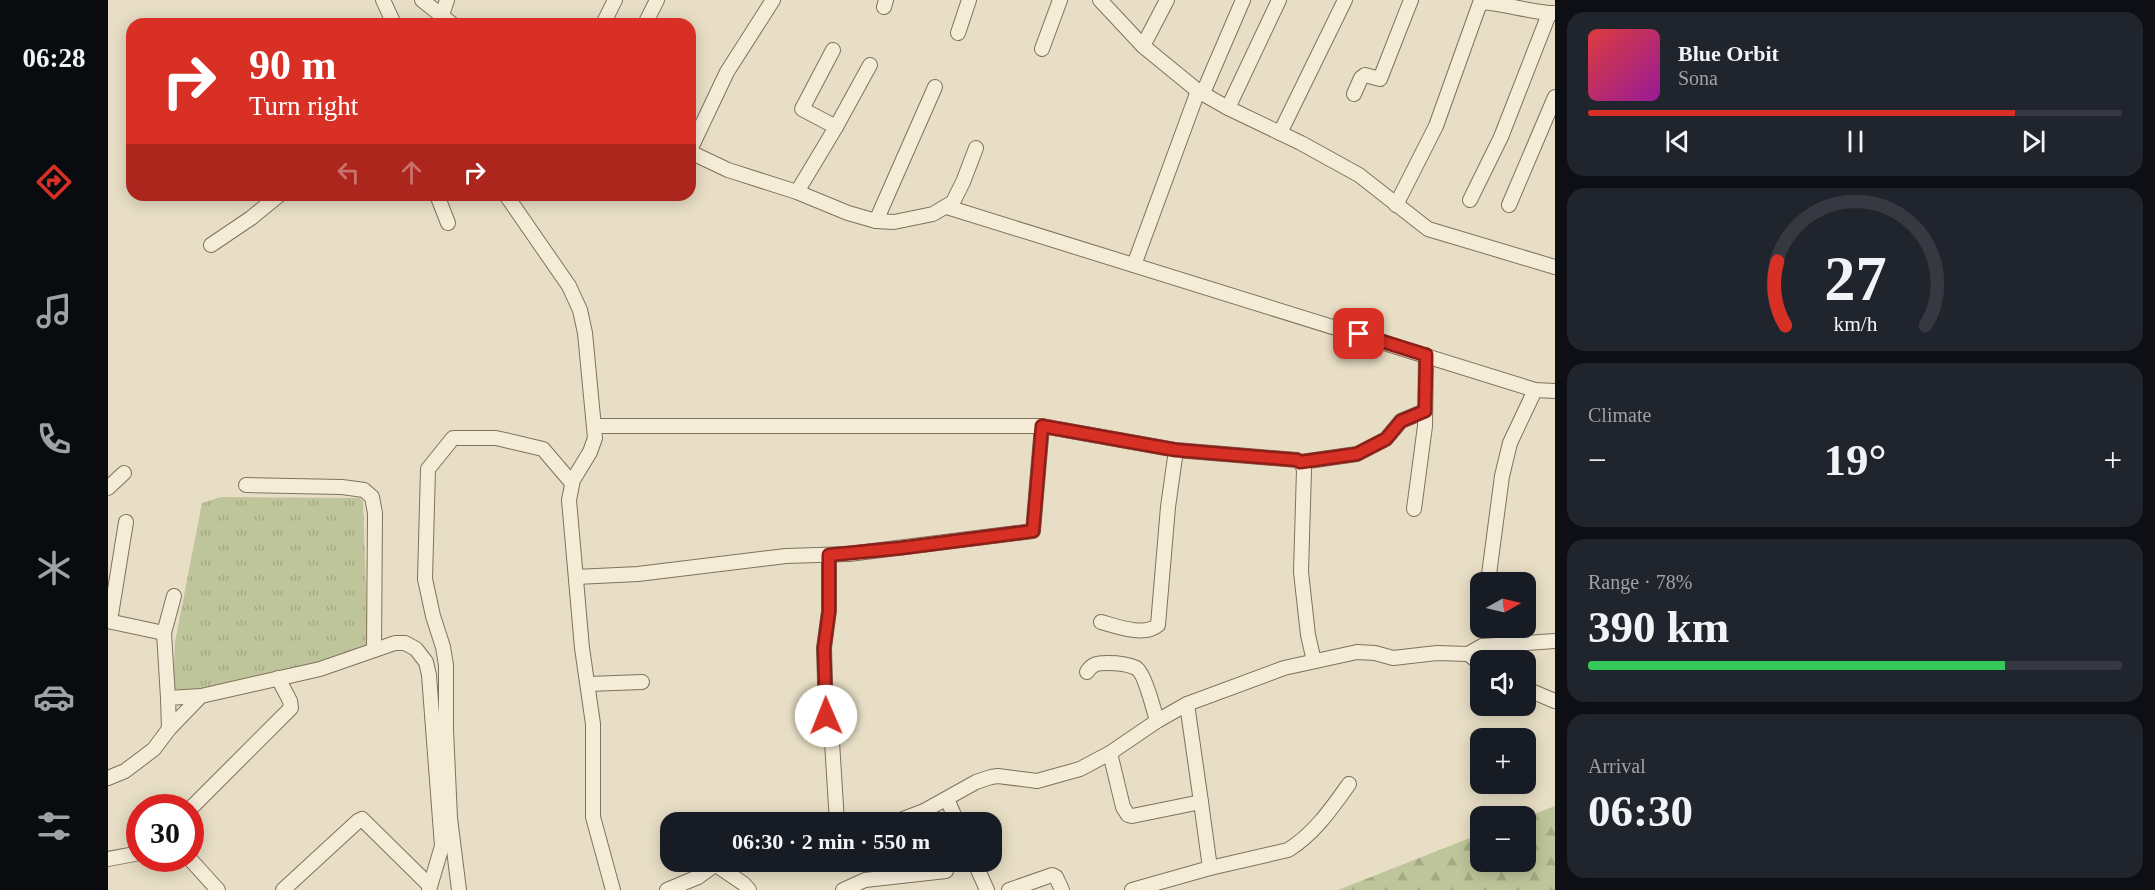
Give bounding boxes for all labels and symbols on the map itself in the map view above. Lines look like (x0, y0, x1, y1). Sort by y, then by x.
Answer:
pin (1333, 308, 1384, 359)
north arrow (1470, 572, 1536, 638)
position arrow (794, 684, 858, 748)
speed limit sign: 30 (126, 794, 204, 872)

